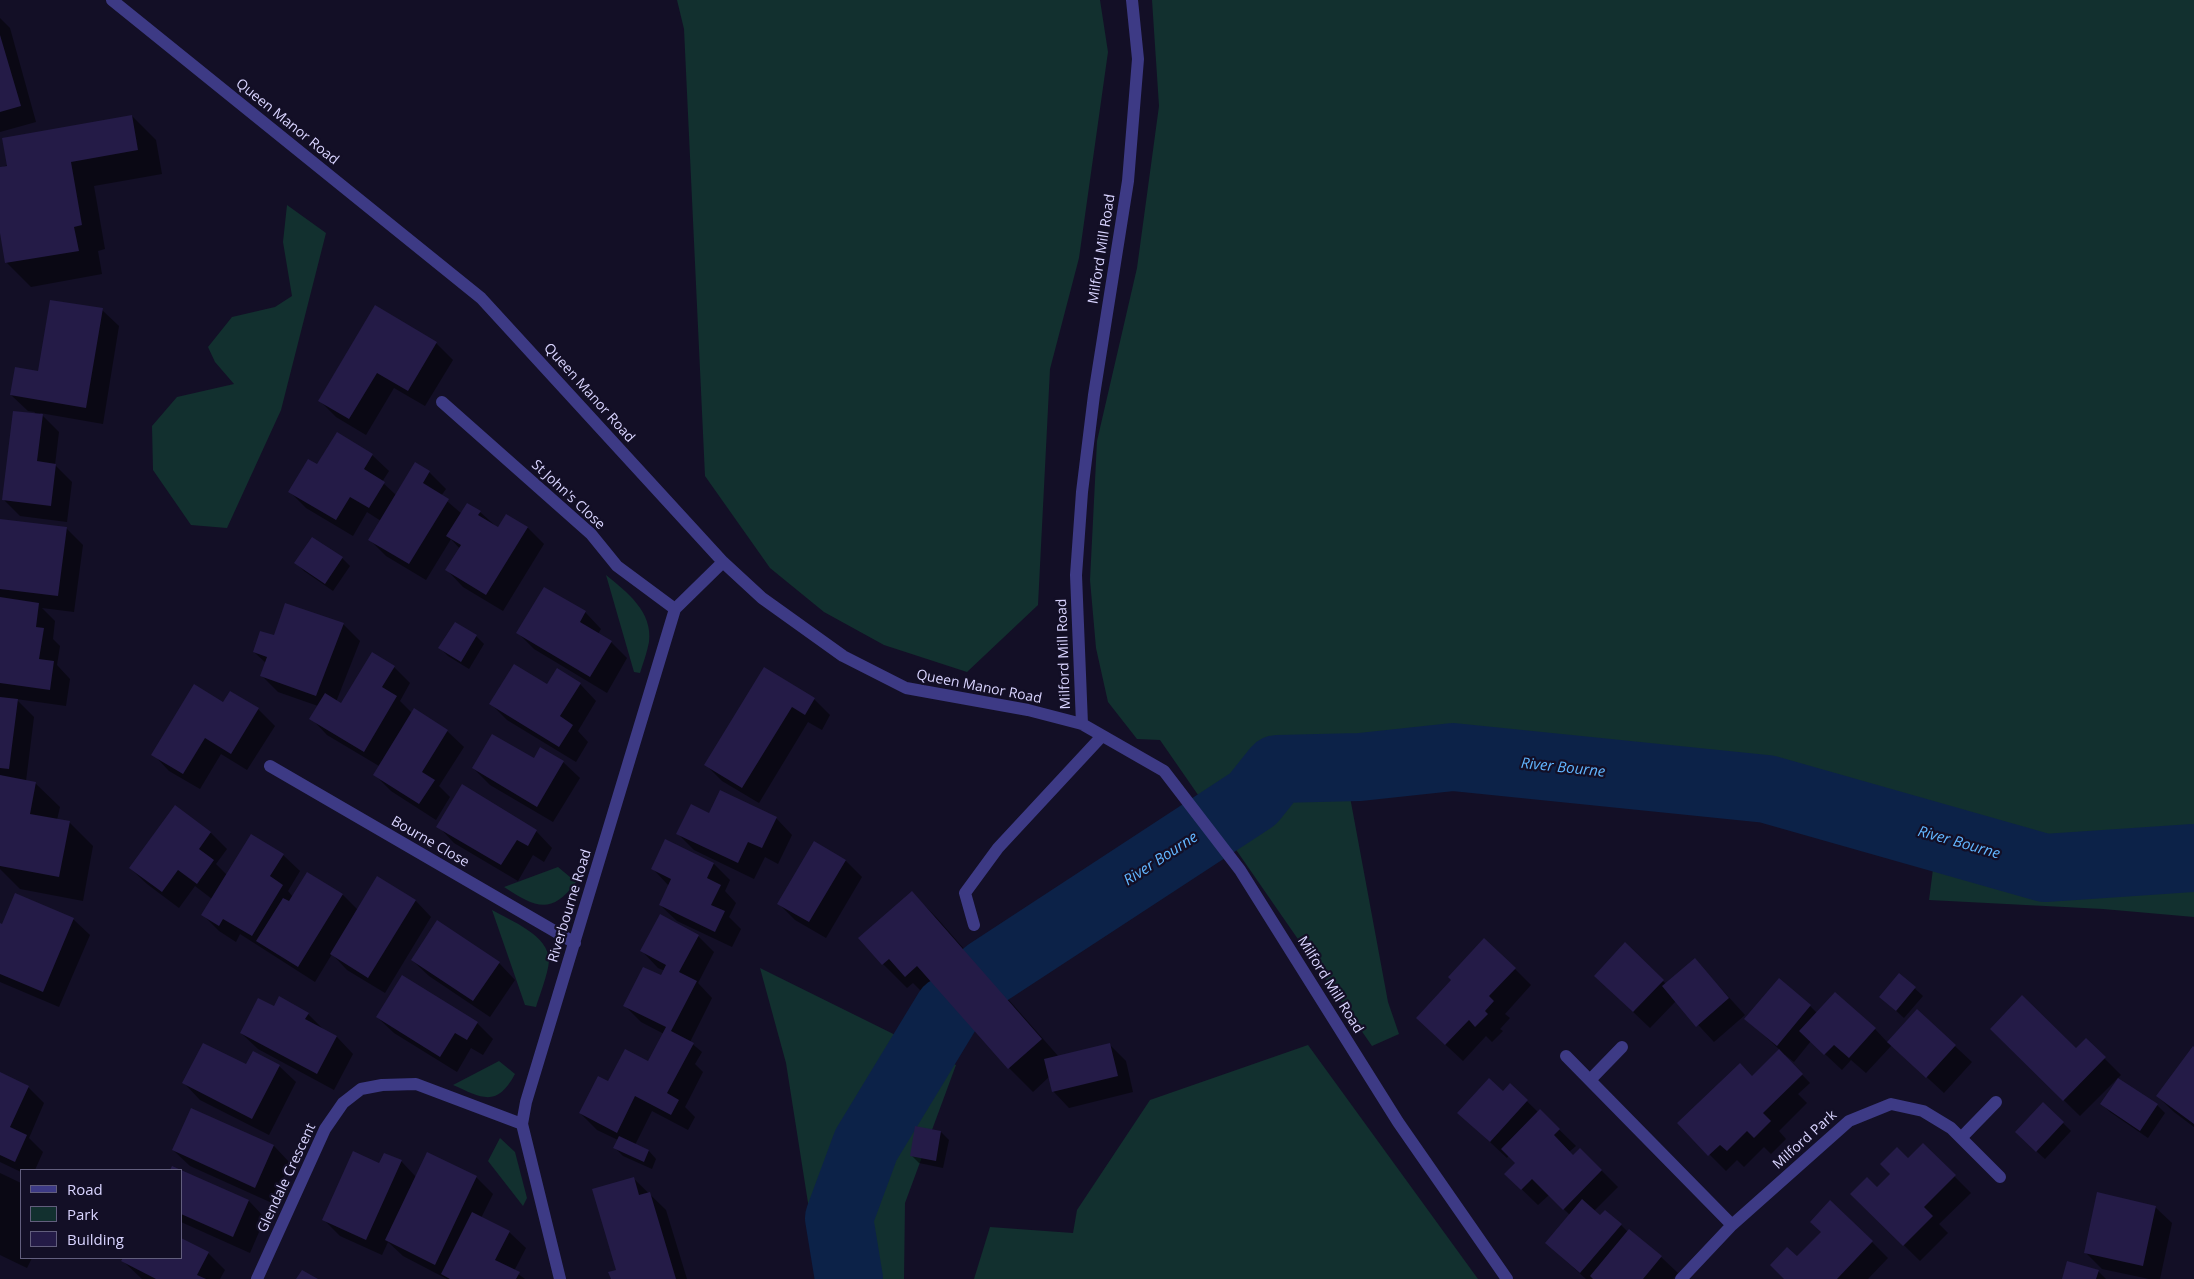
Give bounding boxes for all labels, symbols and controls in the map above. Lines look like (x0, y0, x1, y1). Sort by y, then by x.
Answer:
street label: Queen Manor Road (232, 75, 342, 169)
street label: Milford Mill Road (1085, 193, 1119, 305)
street label: Queen Manor Road (540, 340, 638, 446)
street label: St John's Close (528, 457, 608, 533)
street label: Milford Mill Road (1054, 598, 1074, 710)
street label: Queen Manor Road (915, 667, 1043, 707)
water label: River Bourne (1520, 755, 1606, 781)
street label: Bourne Close (388, 813, 472, 871)
water label: River Bourne (1916, 823, 2002, 863)
water label: River Bourne (1121, 828, 1201, 890)
street label: Riverbourne Road (545, 847, 595, 965)
street label: Milford Mill Road (1293, 934, 1367, 1036)
street label: Milford Park (1770, 1107, 1840, 1173)
street label: Glendale Crescent (254, 1121, 320, 1235)
legend (20, 1169, 182, 1259)
text: Road (67, 1179, 103, 1199)
text: Park (67, 1204, 98, 1224)
text: Building (67, 1229, 124, 1249)

